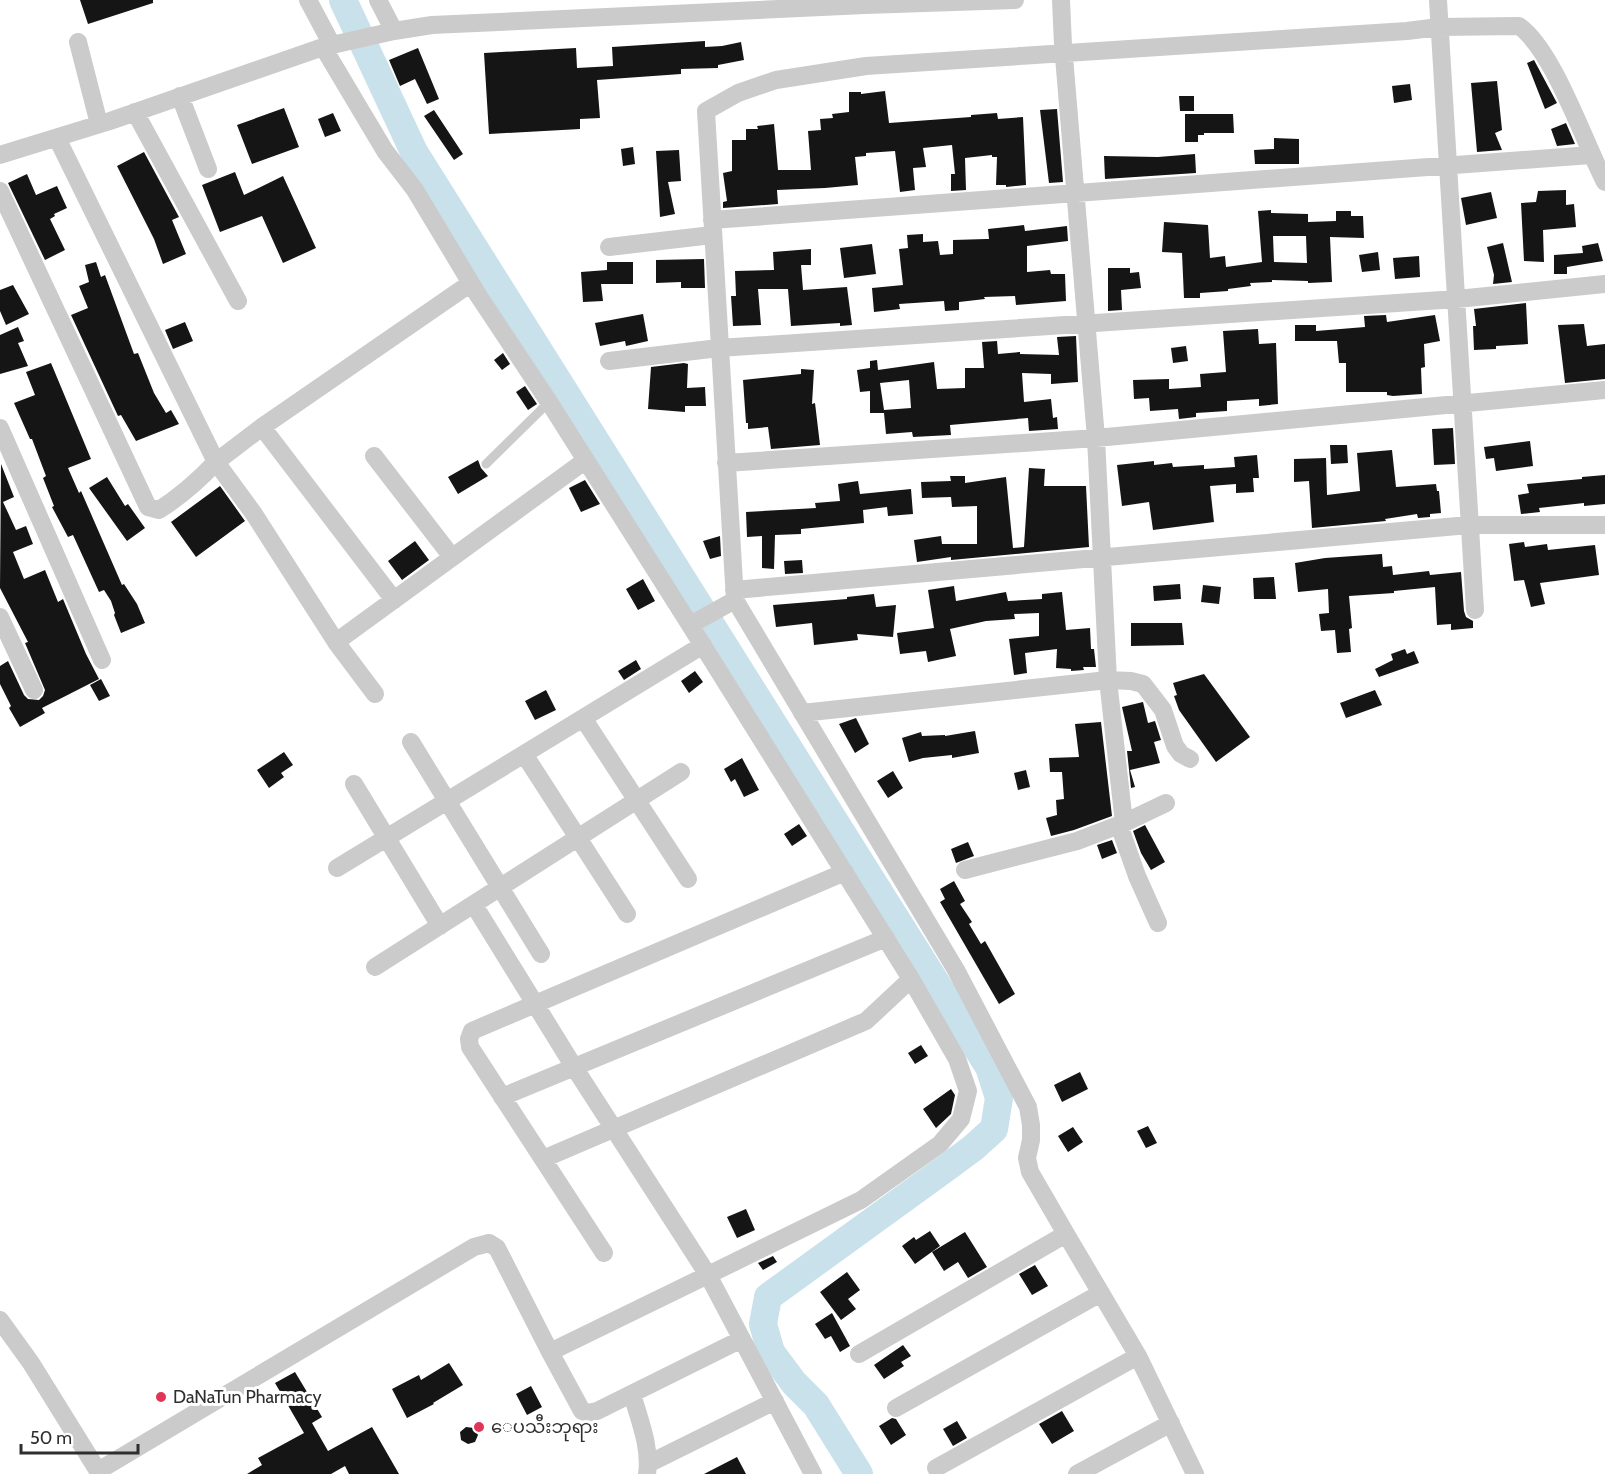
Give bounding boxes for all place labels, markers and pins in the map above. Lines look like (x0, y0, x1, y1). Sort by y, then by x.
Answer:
place label: DaNaTun Pharmacy (173, 1386, 321, 1408)
marker: DaNaTun Pharmacy (154, 1390, 168, 1404)
place label: ေပသီးဘုရား (491, 1413, 599, 1442)
marker: ေပသီးဘုရား (472, 1420, 486, 1434)

